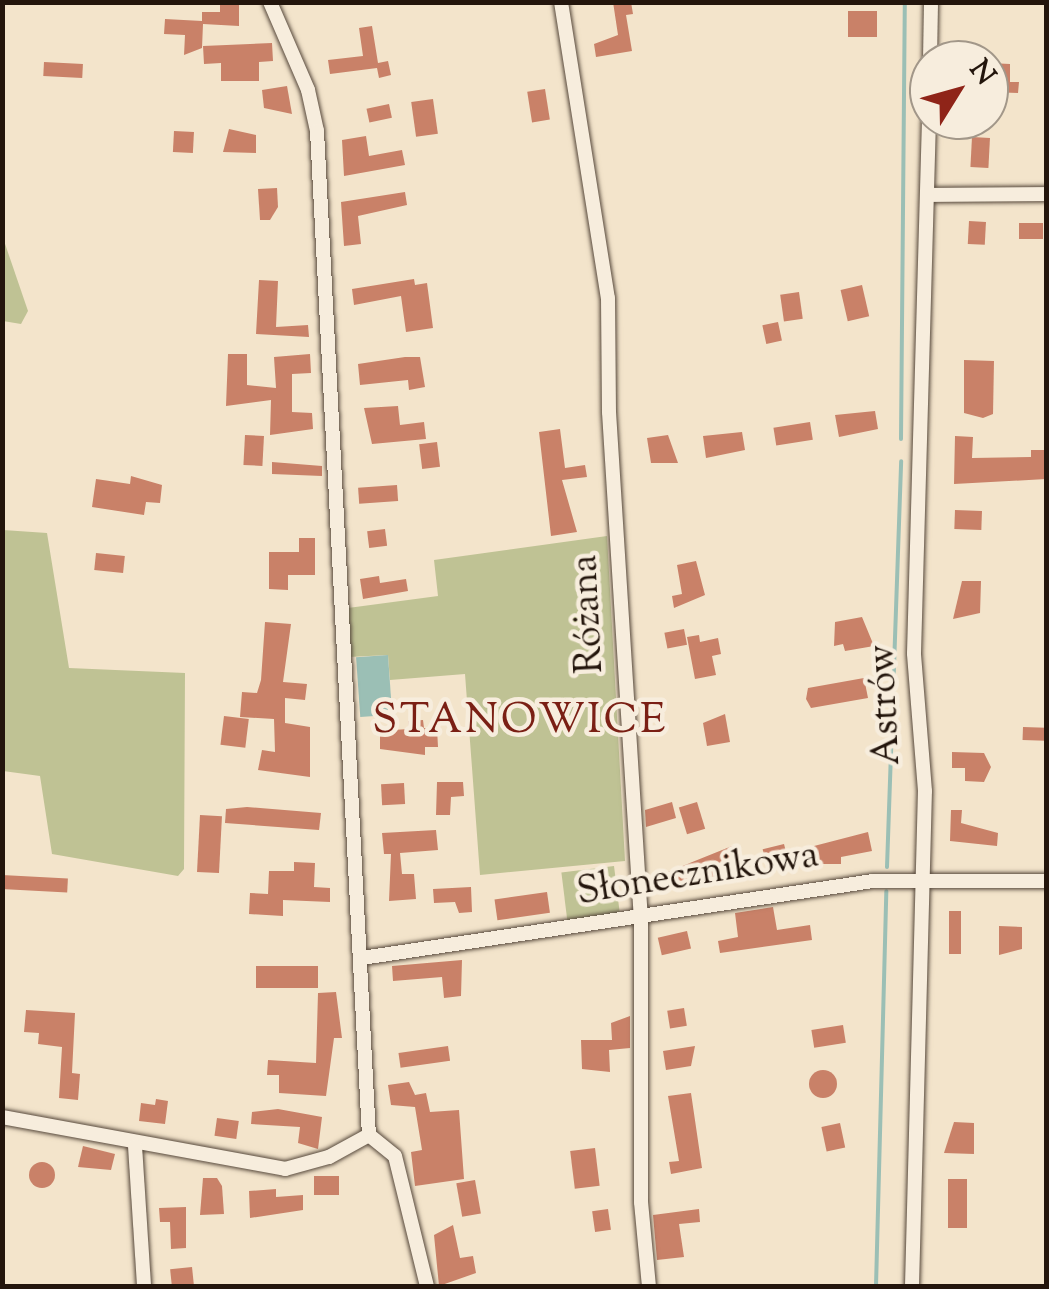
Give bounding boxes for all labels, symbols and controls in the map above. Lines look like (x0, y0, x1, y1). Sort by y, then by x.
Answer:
north arrow (909, 40, 1009, 140)
text: N (959, 52, 1004, 94)
street label: Różana (564, 553, 616, 675)
street label: Astrów (861, 643, 913, 767)
district label: STANOWICE (372, 697, 668, 747)
street label: Słonecznikowa (574, 834, 822, 918)

